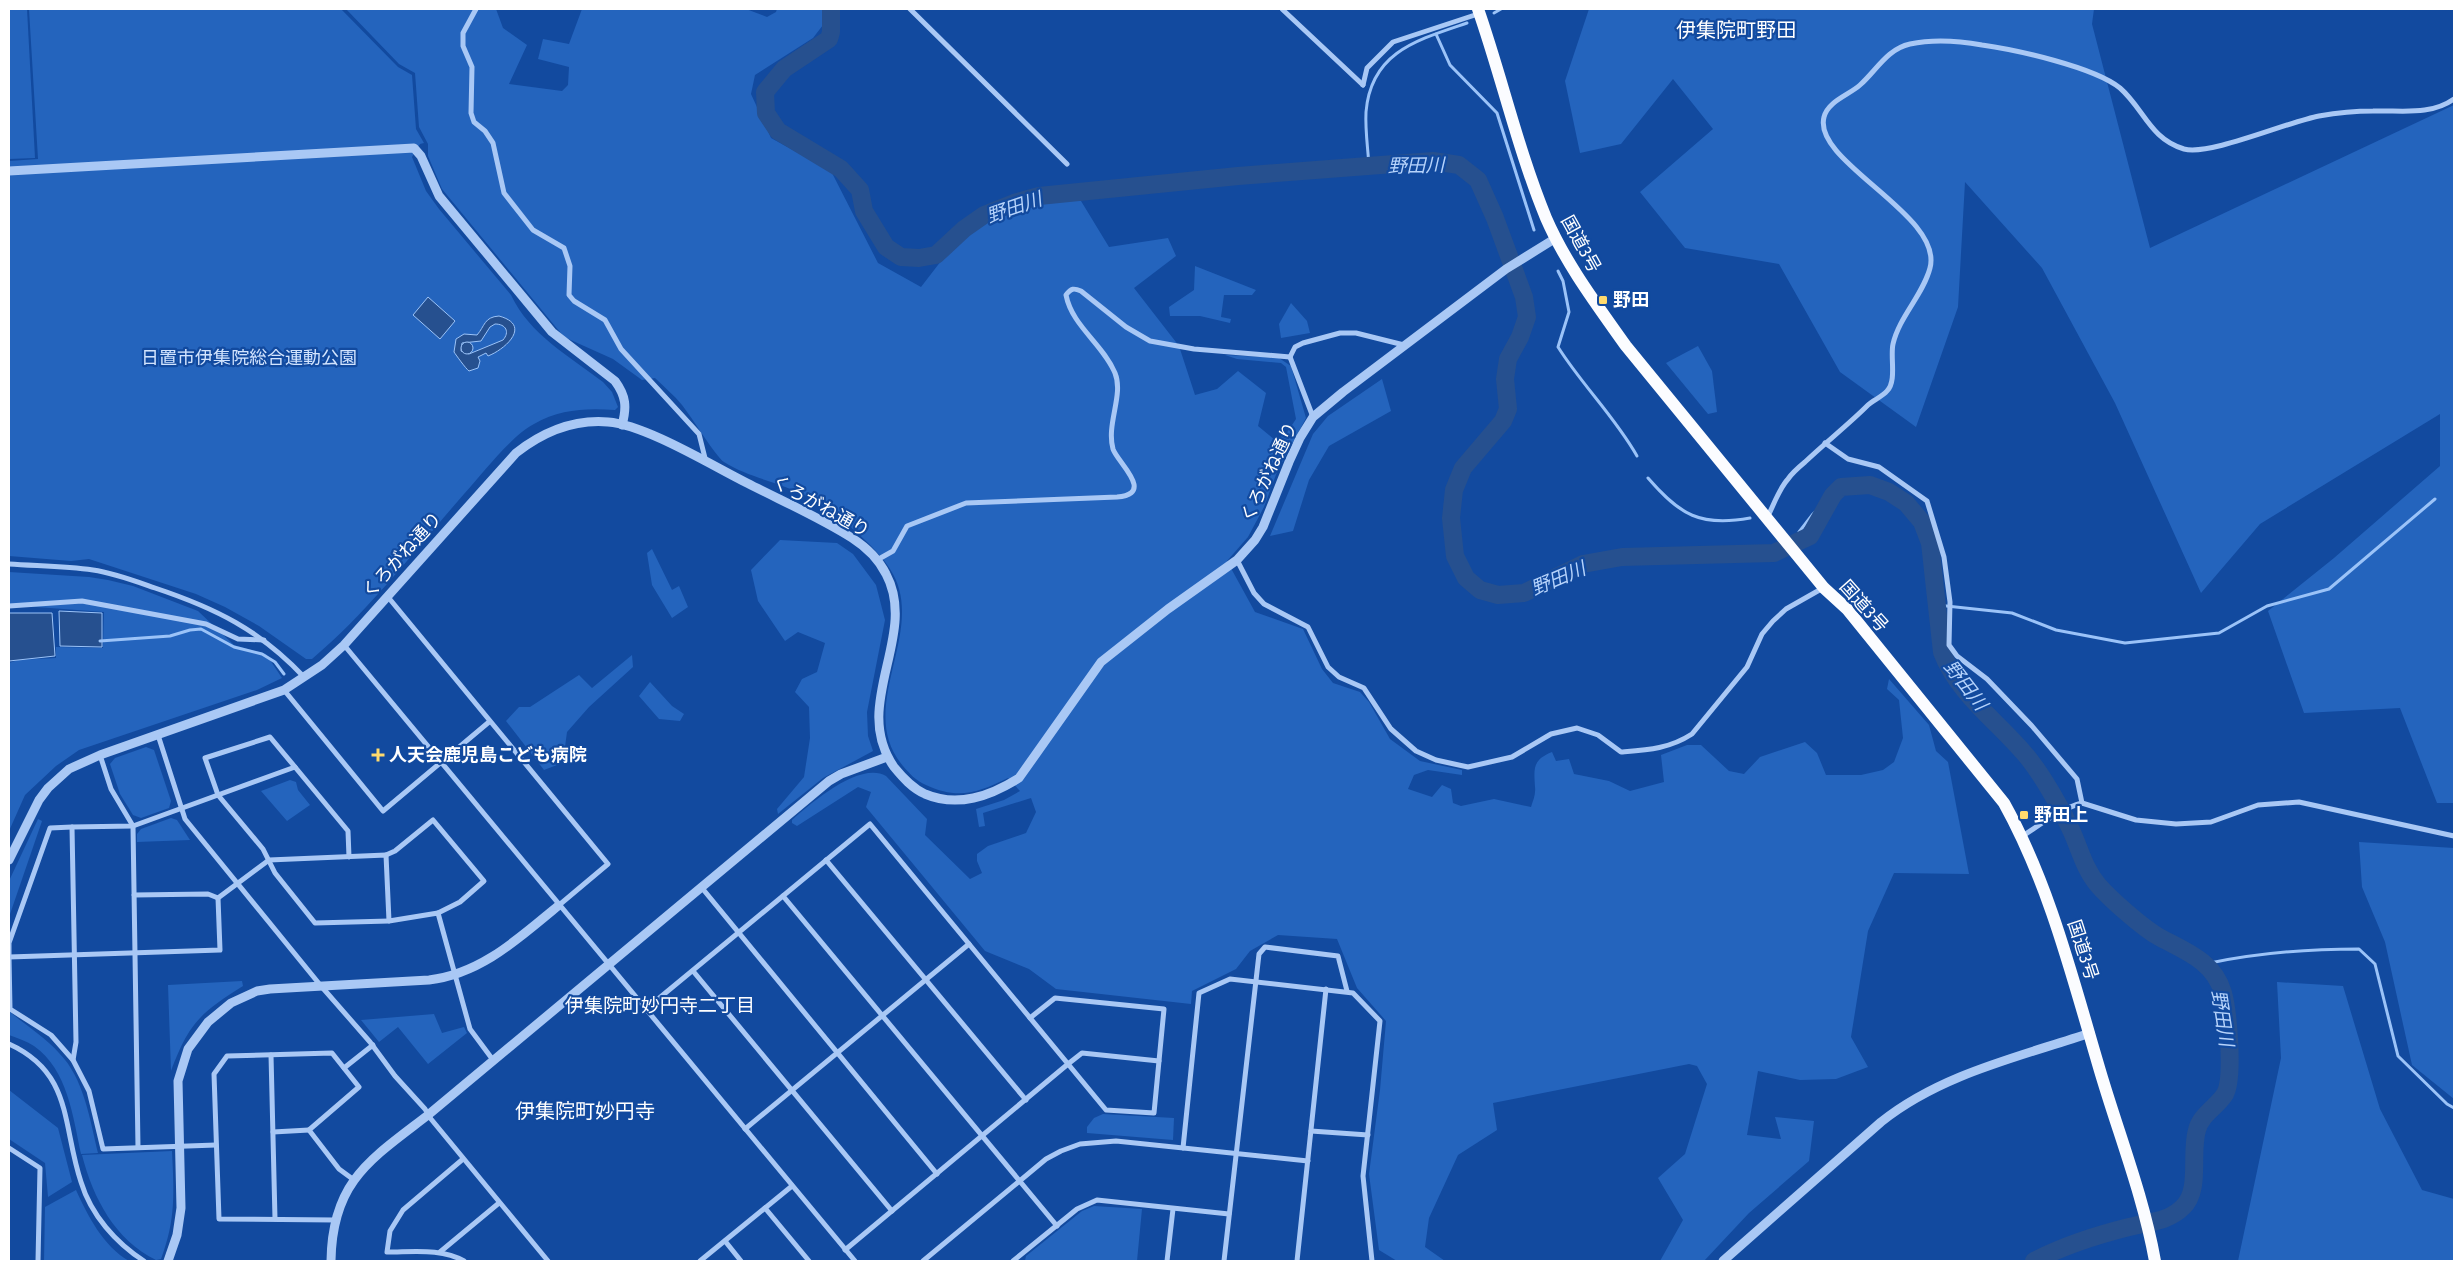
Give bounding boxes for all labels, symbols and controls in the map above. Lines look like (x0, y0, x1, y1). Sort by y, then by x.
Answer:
district label: 伊集院町野田 (1676, 18, 1796, 42)
water label: 野田川 (1387, 153, 1447, 177)
water label: 野田川 (983, 187, 1047, 228)
street label: 国道3号 (1556, 211, 1606, 277)
place label: 野田 (1613, 289, 1649, 311)
marker: 野田 (1597, 294, 1609, 306)
park label: 日置市伊集院総合運動公園 (141, 347, 357, 369)
street label: くろがね通り (1236, 418, 1302, 526)
street label: くろがね通り (768, 470, 874, 542)
street label: くろがね通り (358, 508, 446, 602)
water label: 野田川 (1527, 556, 1591, 600)
street label: 国道3号 (1835, 576, 1893, 636)
water label: 野田川 (1939, 656, 1993, 716)
place label: 人天会鹿児島こども病院 (389, 744, 587, 766)
marker: 人天会鹿児島こども病院 (371, 748, 385, 762)
place label: 野田上 (2034, 804, 2088, 826)
marker: 野田上 (2018, 809, 2030, 821)
street label: 国道3号 (2063, 917, 2103, 983)
water label: 野田川 (2207, 988, 2239, 1050)
district label: 伊集院町妙円寺二丁目 (565, 994, 755, 1017)
district label: 伊集院町妙円寺 (515, 1099, 655, 1123)

